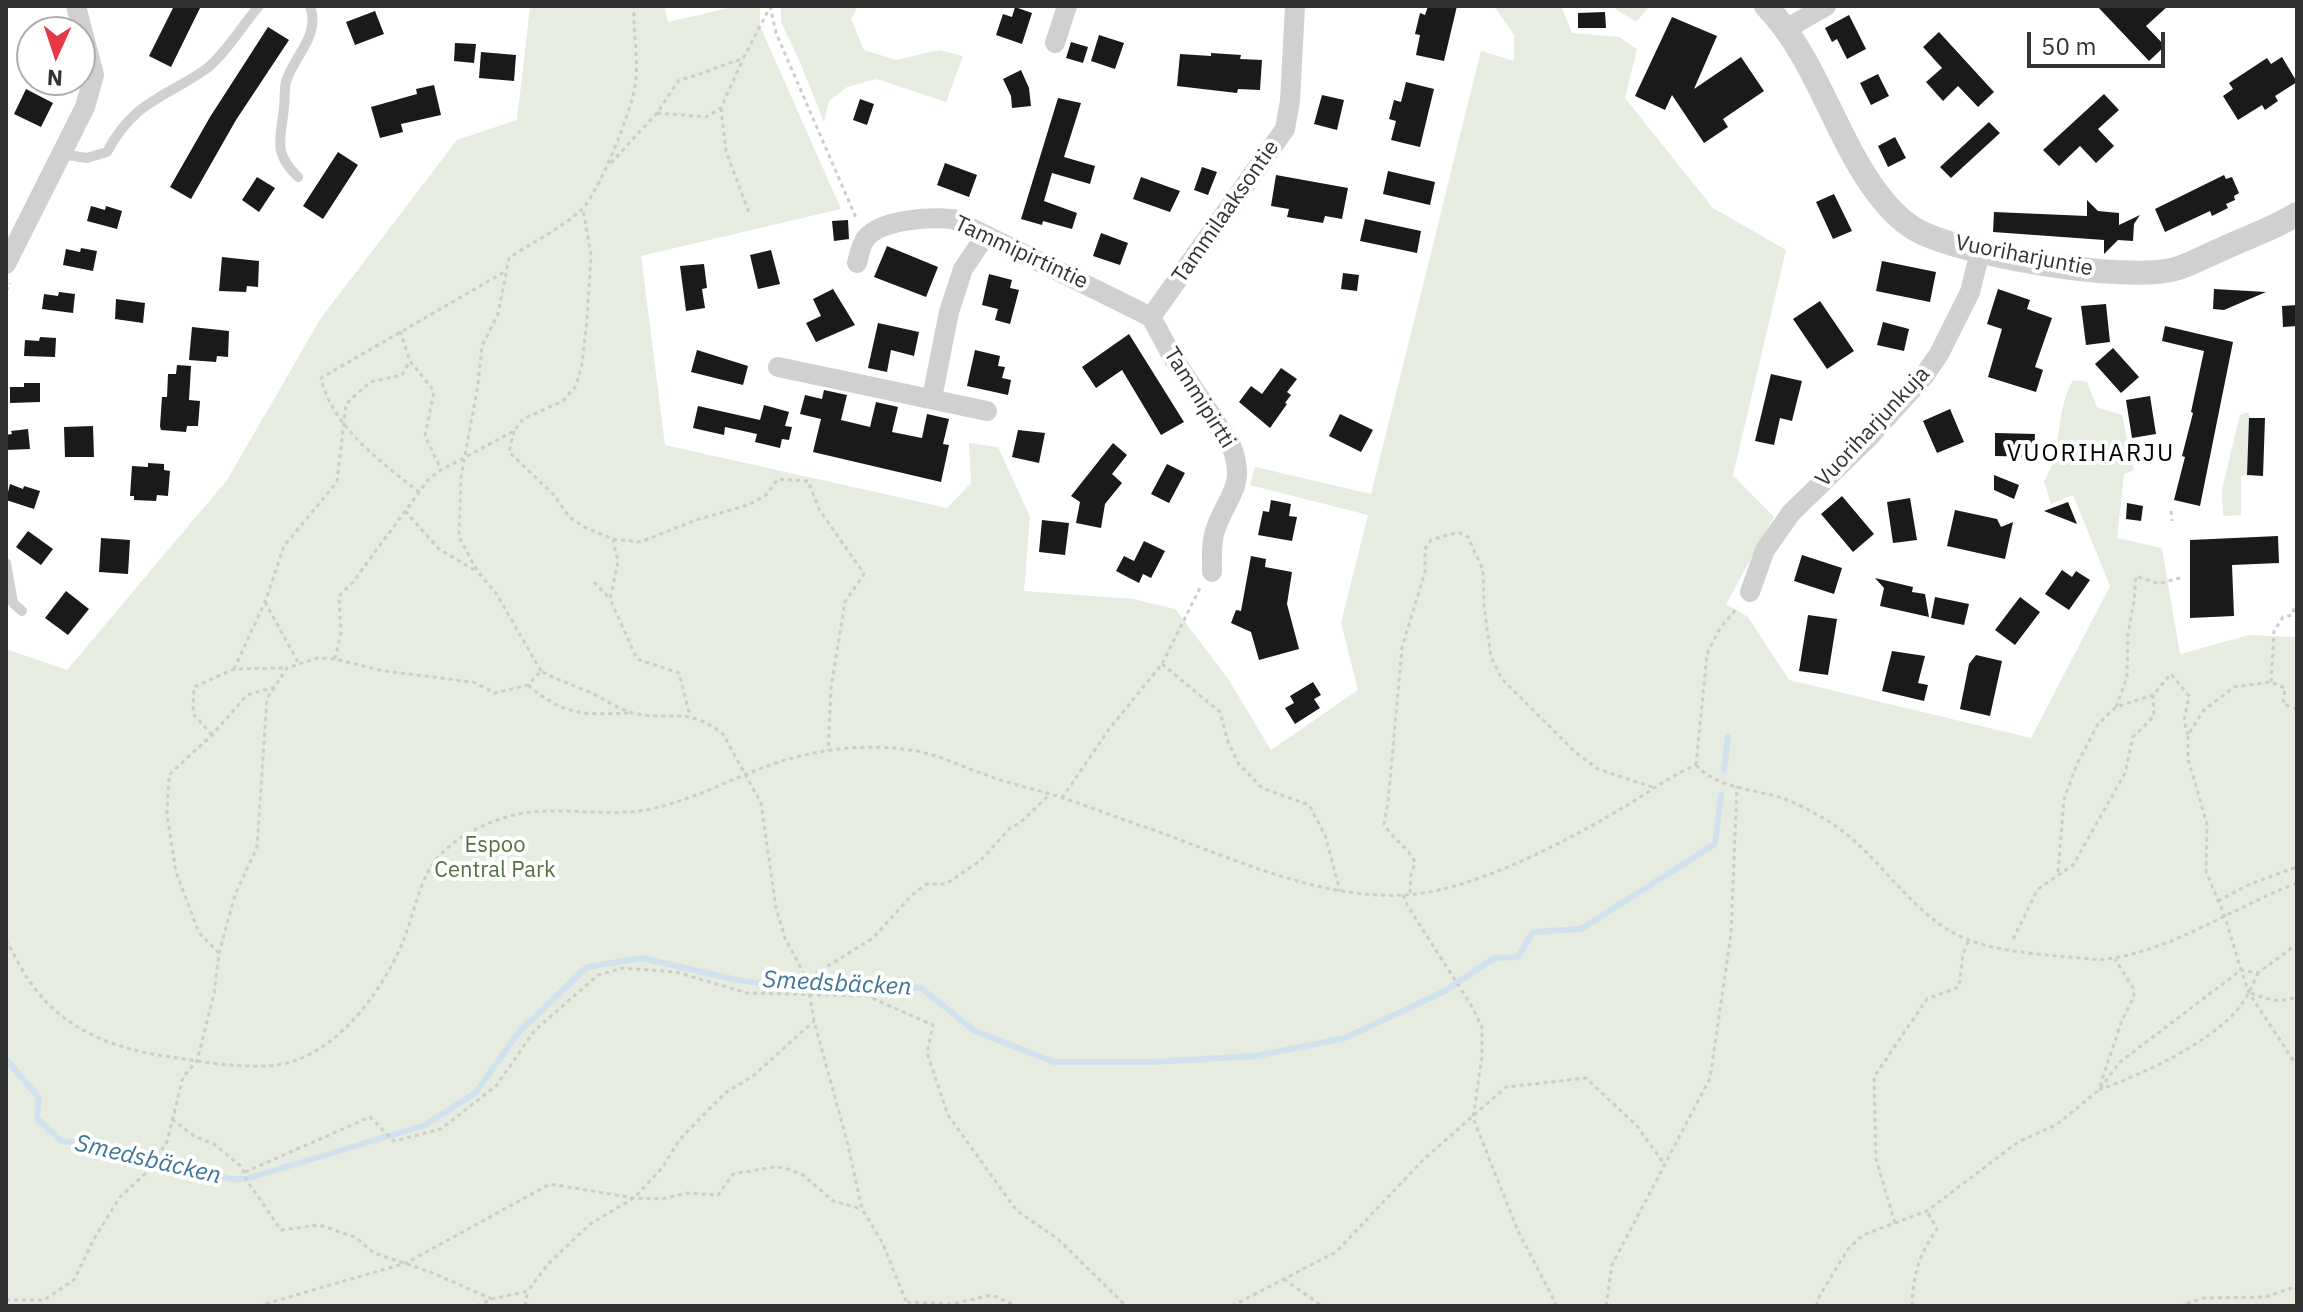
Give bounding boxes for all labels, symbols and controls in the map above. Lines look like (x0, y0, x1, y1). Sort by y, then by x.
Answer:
north arrow (16, 16, 96, 96)
scale bar (2031, 16, 2169, 66)
text: 50 m (2041, 30, 2096, 62)
text: N (46, 64, 64, 93)
street label: Tammilaaksontie (1167, 135, 1285, 289)
street label: Tammipirtintie (950, 211, 1092, 295)
street label: Vuoriharjuntie (1953, 230, 2095, 282)
street label: Tammipirtti (1158, 343, 1240, 453)
street label: Vuoriharjunkuja (1810, 361, 1936, 493)
district label: VUORIHARJU (2007, 440, 2175, 468)
park label: Espoo Central Park (434, 833, 556, 884)
water label: Smedsbäcken (762, 966, 912, 1002)
water label: Smedsbäcken (72, 1129, 224, 1191)

